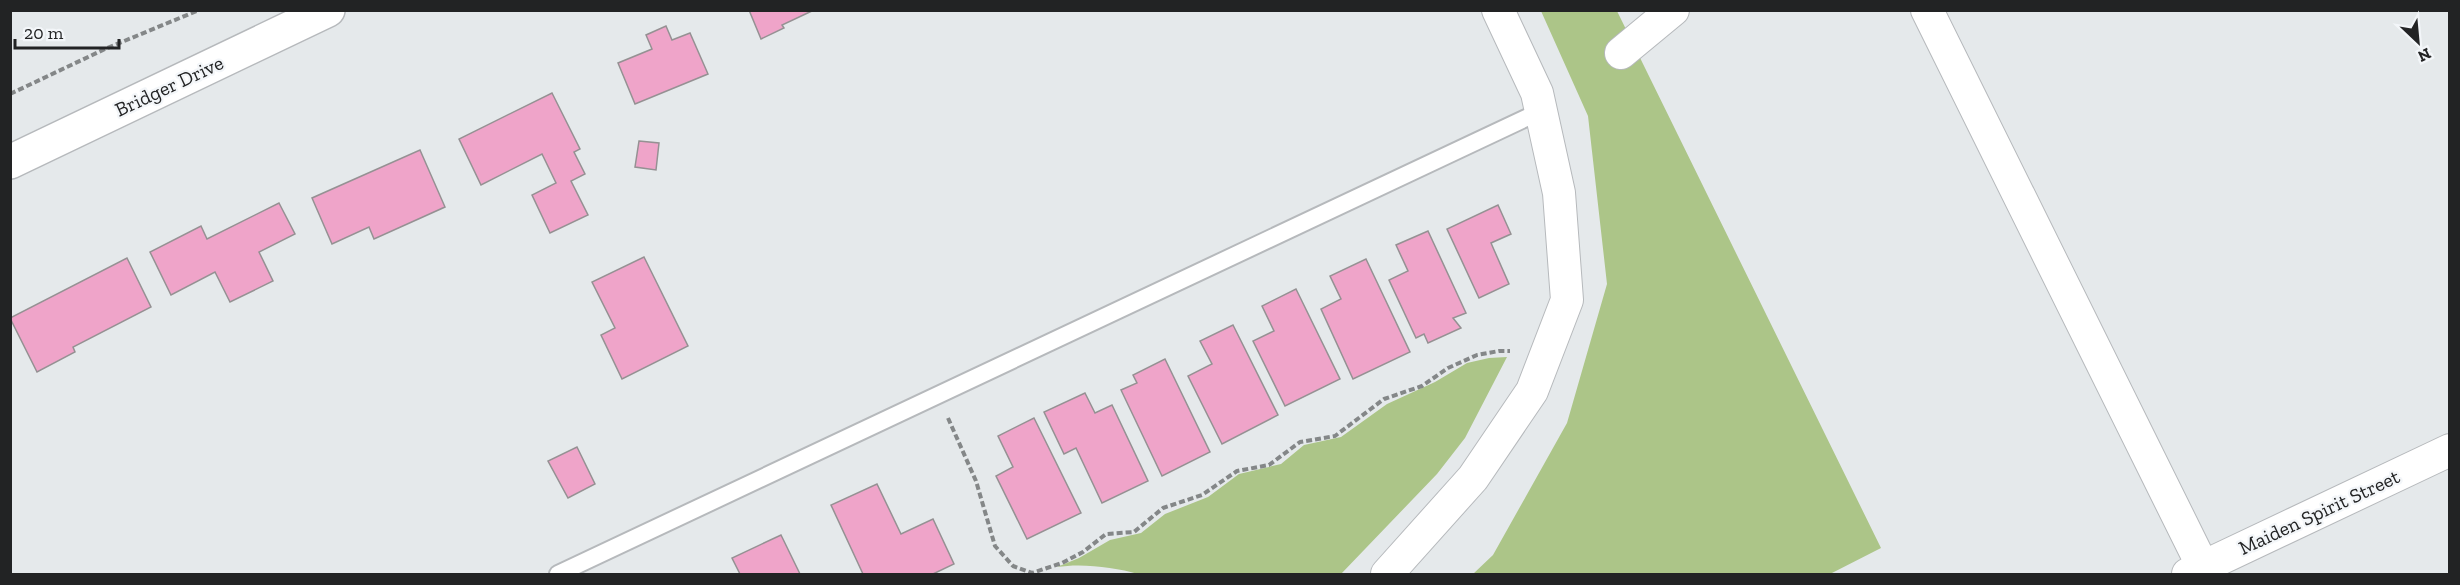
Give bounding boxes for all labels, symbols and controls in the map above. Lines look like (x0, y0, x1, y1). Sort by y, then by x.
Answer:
scale bar (15, 12, 118, 50)
north arrow (2388, 12, 2448, 72)
text: 20 m (24, 22, 64, 44)
text: N (2415, 44, 2434, 66)
street label: Bridger Drive (111, 50, 227, 122)
street label: Maiden Spirit Street (2235, 464, 2404, 560)

